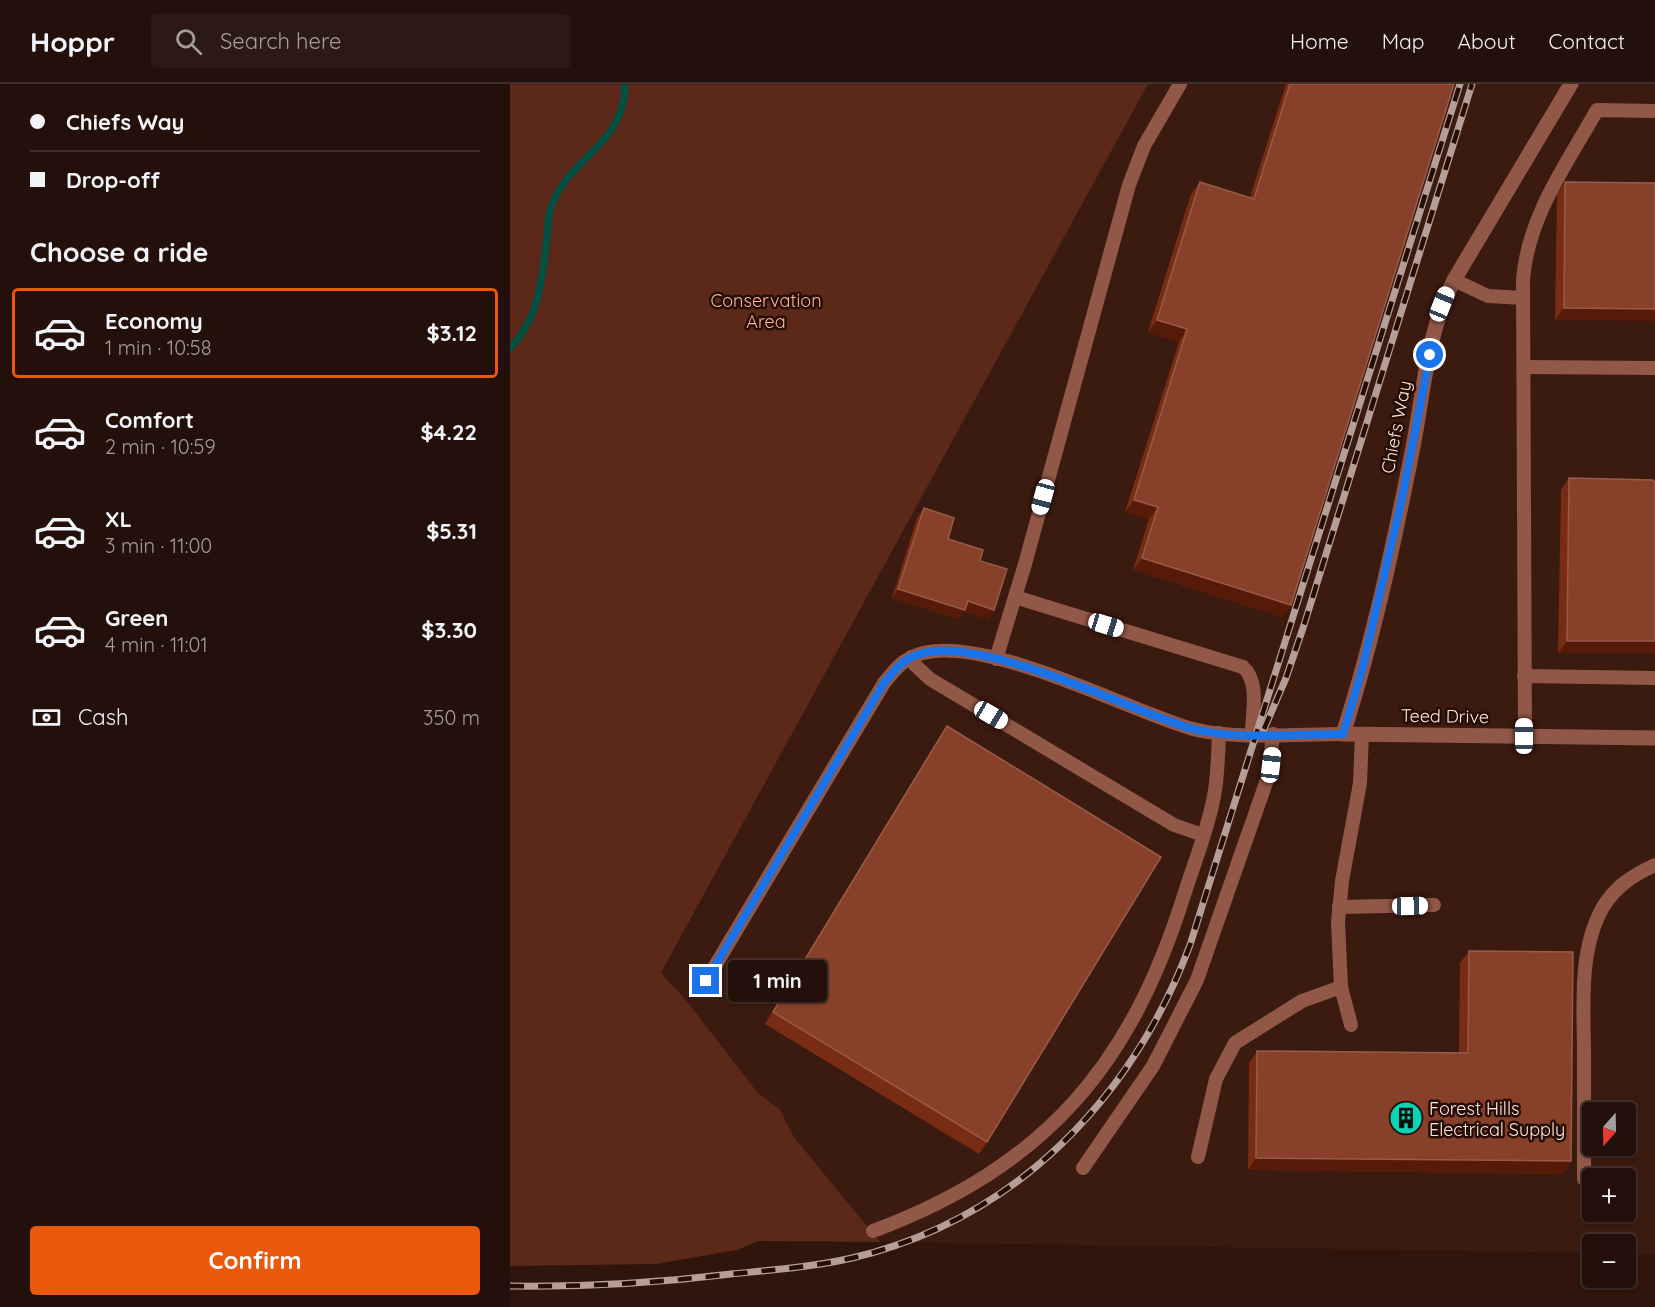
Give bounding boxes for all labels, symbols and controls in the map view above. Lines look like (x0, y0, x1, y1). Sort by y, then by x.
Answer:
search box (151, 14, 571, 68)
text: Hoppr (30, 24, 115, 59)
icon: search (172, 25, 205, 58)
text: Search here (220, 27, 341, 55)
text: Home (1290, 28, 1349, 54)
text: Map (1382, 28, 1425, 54)
text: About (1458, 28, 1516, 54)
text: Contact (1549, 28, 1625, 54)
text: Chiefs Way (66, 108, 185, 136)
text: Drop-off (66, 166, 160, 194)
text: Choose a ride (30, 235, 208, 269)
car (1427, 284, 1457, 324)
park label: Conservation Area (710, 289, 822, 333)
icon: car (33, 306, 87, 360)
text: Economy (105, 307, 203, 335)
text: $3.12 (427, 319, 477, 347)
text: 1 min · 10:58 (105, 335, 212, 360)
route start (1416, 341, 1443, 368)
street label: Chiefs Way (1376, 379, 1416, 475)
icon: car (33, 405, 87, 459)
text: Comfort (105, 406, 194, 434)
text: $4.22 (420, 418, 477, 446)
text: 2 min · 10:59 (105, 434, 216, 459)
car (1030, 477, 1056, 517)
icon: car (33, 504, 87, 558)
text: XL (105, 505, 132, 533)
text: $5.31 (426, 517, 477, 545)
text: 3 min · 11:00 (105, 533, 212, 558)
icon: car (33, 603, 87, 657)
text: Green (105, 604, 168, 632)
car (1086, 611, 1126, 639)
text: $3.30 (421, 616, 477, 644)
text: 4 min · 11:01 (105, 632, 208, 657)
car (971, 698, 1011, 732)
icon: cash (30, 701, 63, 734)
text: Cash (78, 703, 129, 731)
street label: Teed Drive (1401, 704, 1489, 728)
text: 350 m (423, 705, 480, 730)
car (1515, 718, 1533, 754)
car (1260, 746, 1282, 784)
car (1392, 897, 1428, 915)
callout: 1 min (727, 960, 826, 1002)
route end (692, 967, 719, 994)
text: 1 min (753, 968, 802, 993)
place label: Forest Hills Electrical Supply (1429, 1097, 1565, 1141)
building icon: Forest Hills Electrical Supply (1388, 1100, 1424, 1136)
north arrow (1582, 1102, 1636, 1156)
map controls (1582, 1102, 1636, 1288)
button: + (1582, 1168, 1636, 1222)
button: Confirm (30, 1226, 480, 1295)
button: − (1582, 1234, 1636, 1288)

